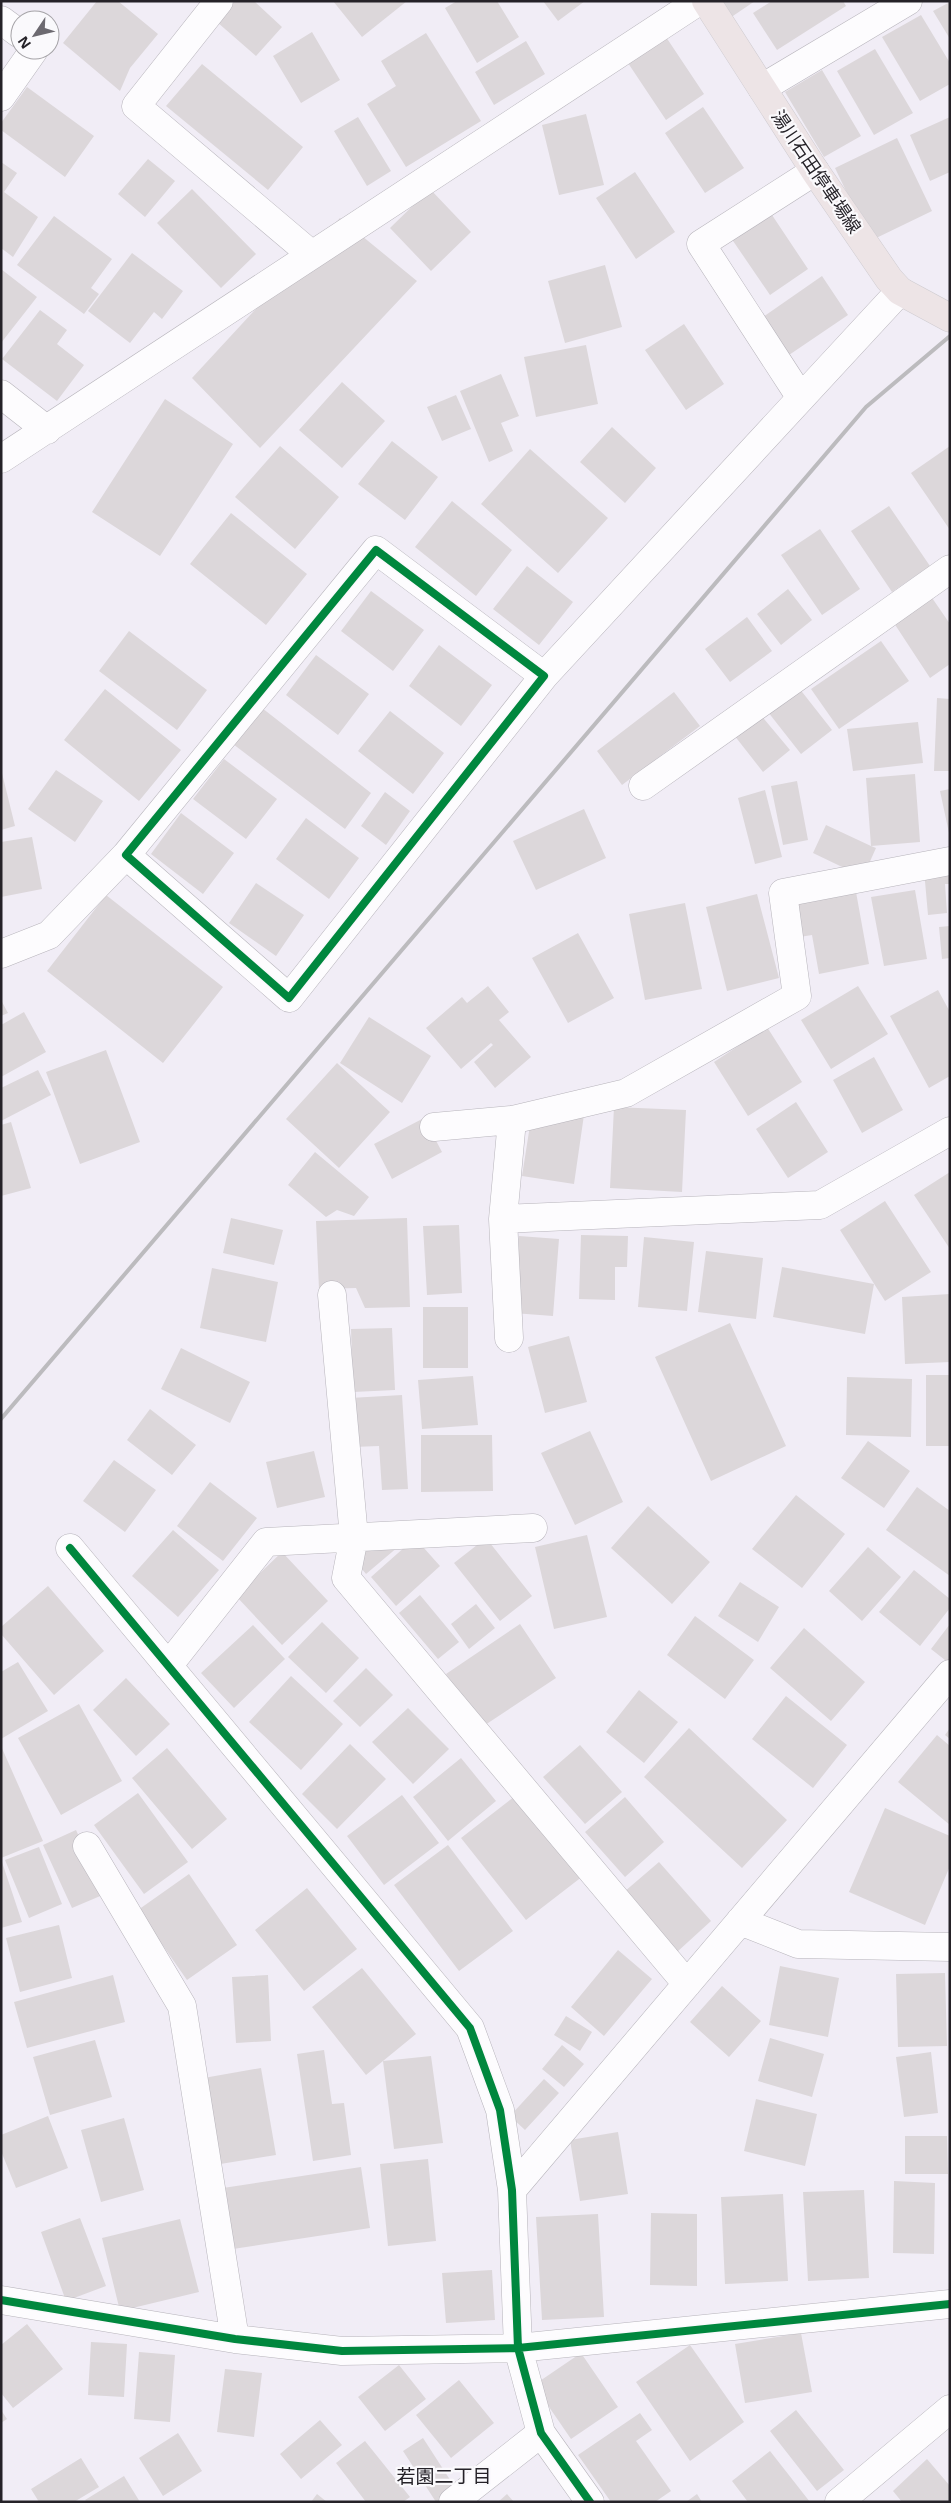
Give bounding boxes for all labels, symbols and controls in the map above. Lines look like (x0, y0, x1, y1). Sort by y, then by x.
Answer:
north arrow (10, 10, 60, 60)
text: N (13, 33, 35, 53)
street label: 湯川石田停車場線 (767, 105, 867, 238)
district label: 若園二丁目 (396, 2463, 492, 2489)

